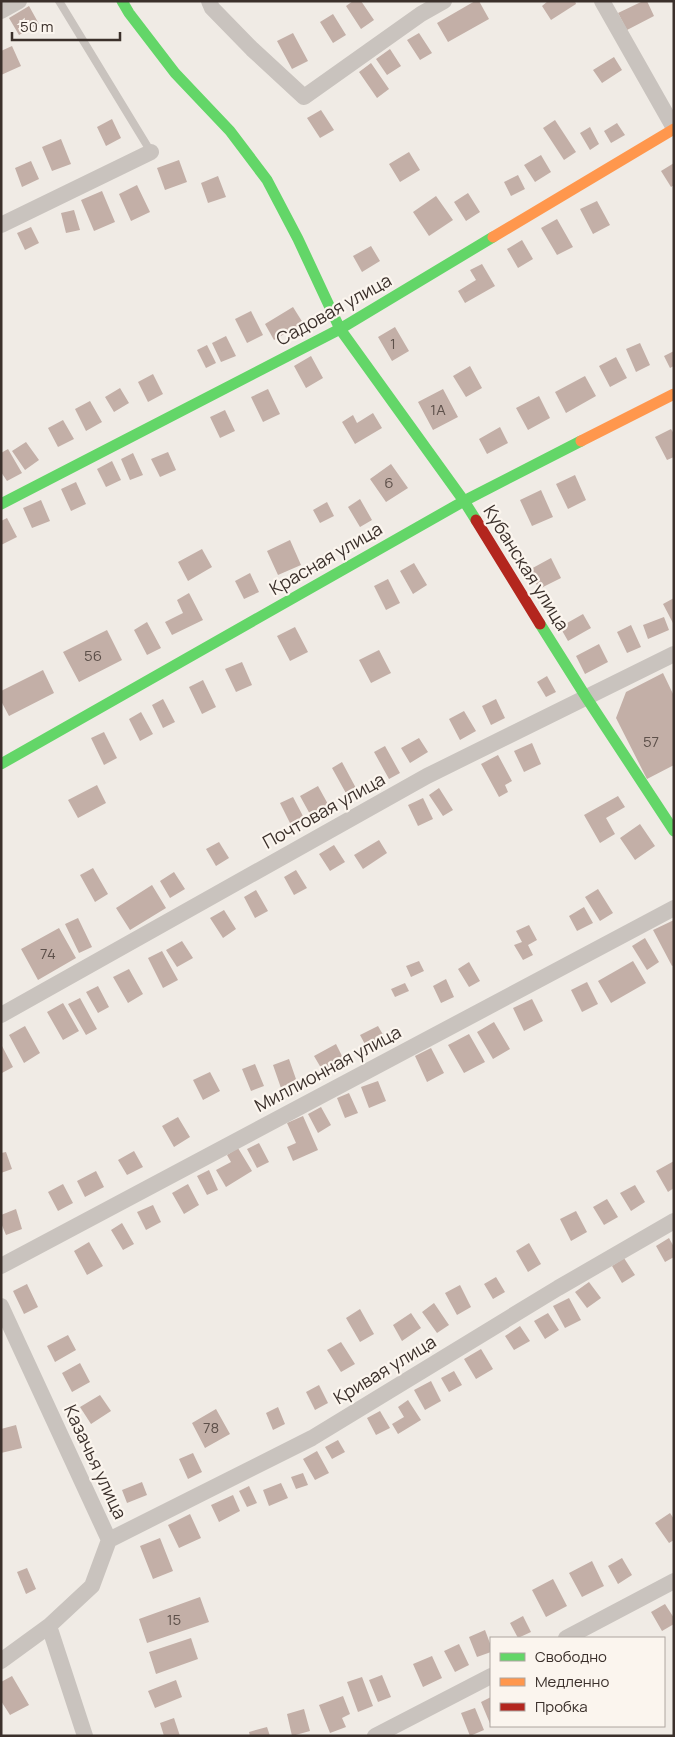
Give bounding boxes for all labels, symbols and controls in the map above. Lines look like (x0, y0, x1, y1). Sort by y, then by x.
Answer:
scale bar (12, 10, 120, 42)
text: 50 m (20, 16, 54, 37)
street label: Садовая улица (272, 268, 395, 351)
house number: 1 (390, 333, 396, 354)
house number: 1А (430, 399, 446, 420)
house number: 6 (384, 472, 394, 493)
street label: Кубанская улица (479, 500, 575, 635)
street label: Красная улица (265, 516, 386, 600)
house number: 56 (84, 645, 102, 666)
house number: 57 (643, 731, 659, 752)
street label: Почтовая улица (258, 767, 389, 854)
house number: 74 (40, 943, 56, 964)
street label: Миллионная улица (250, 1019, 405, 1117)
street label: Кривая улица (329, 1329, 440, 1409)
street label: Казачья улица (59, 1400, 133, 1523)
house number: 78 (203, 1417, 219, 1438)
house number: 15 (167, 1609, 181, 1630)
legend (490, 1637, 665, 1727)
text: Свободно (535, 1646, 607, 1667)
text: Медленно (535, 1671, 609, 1692)
text: Пробка (535, 1696, 588, 1717)

